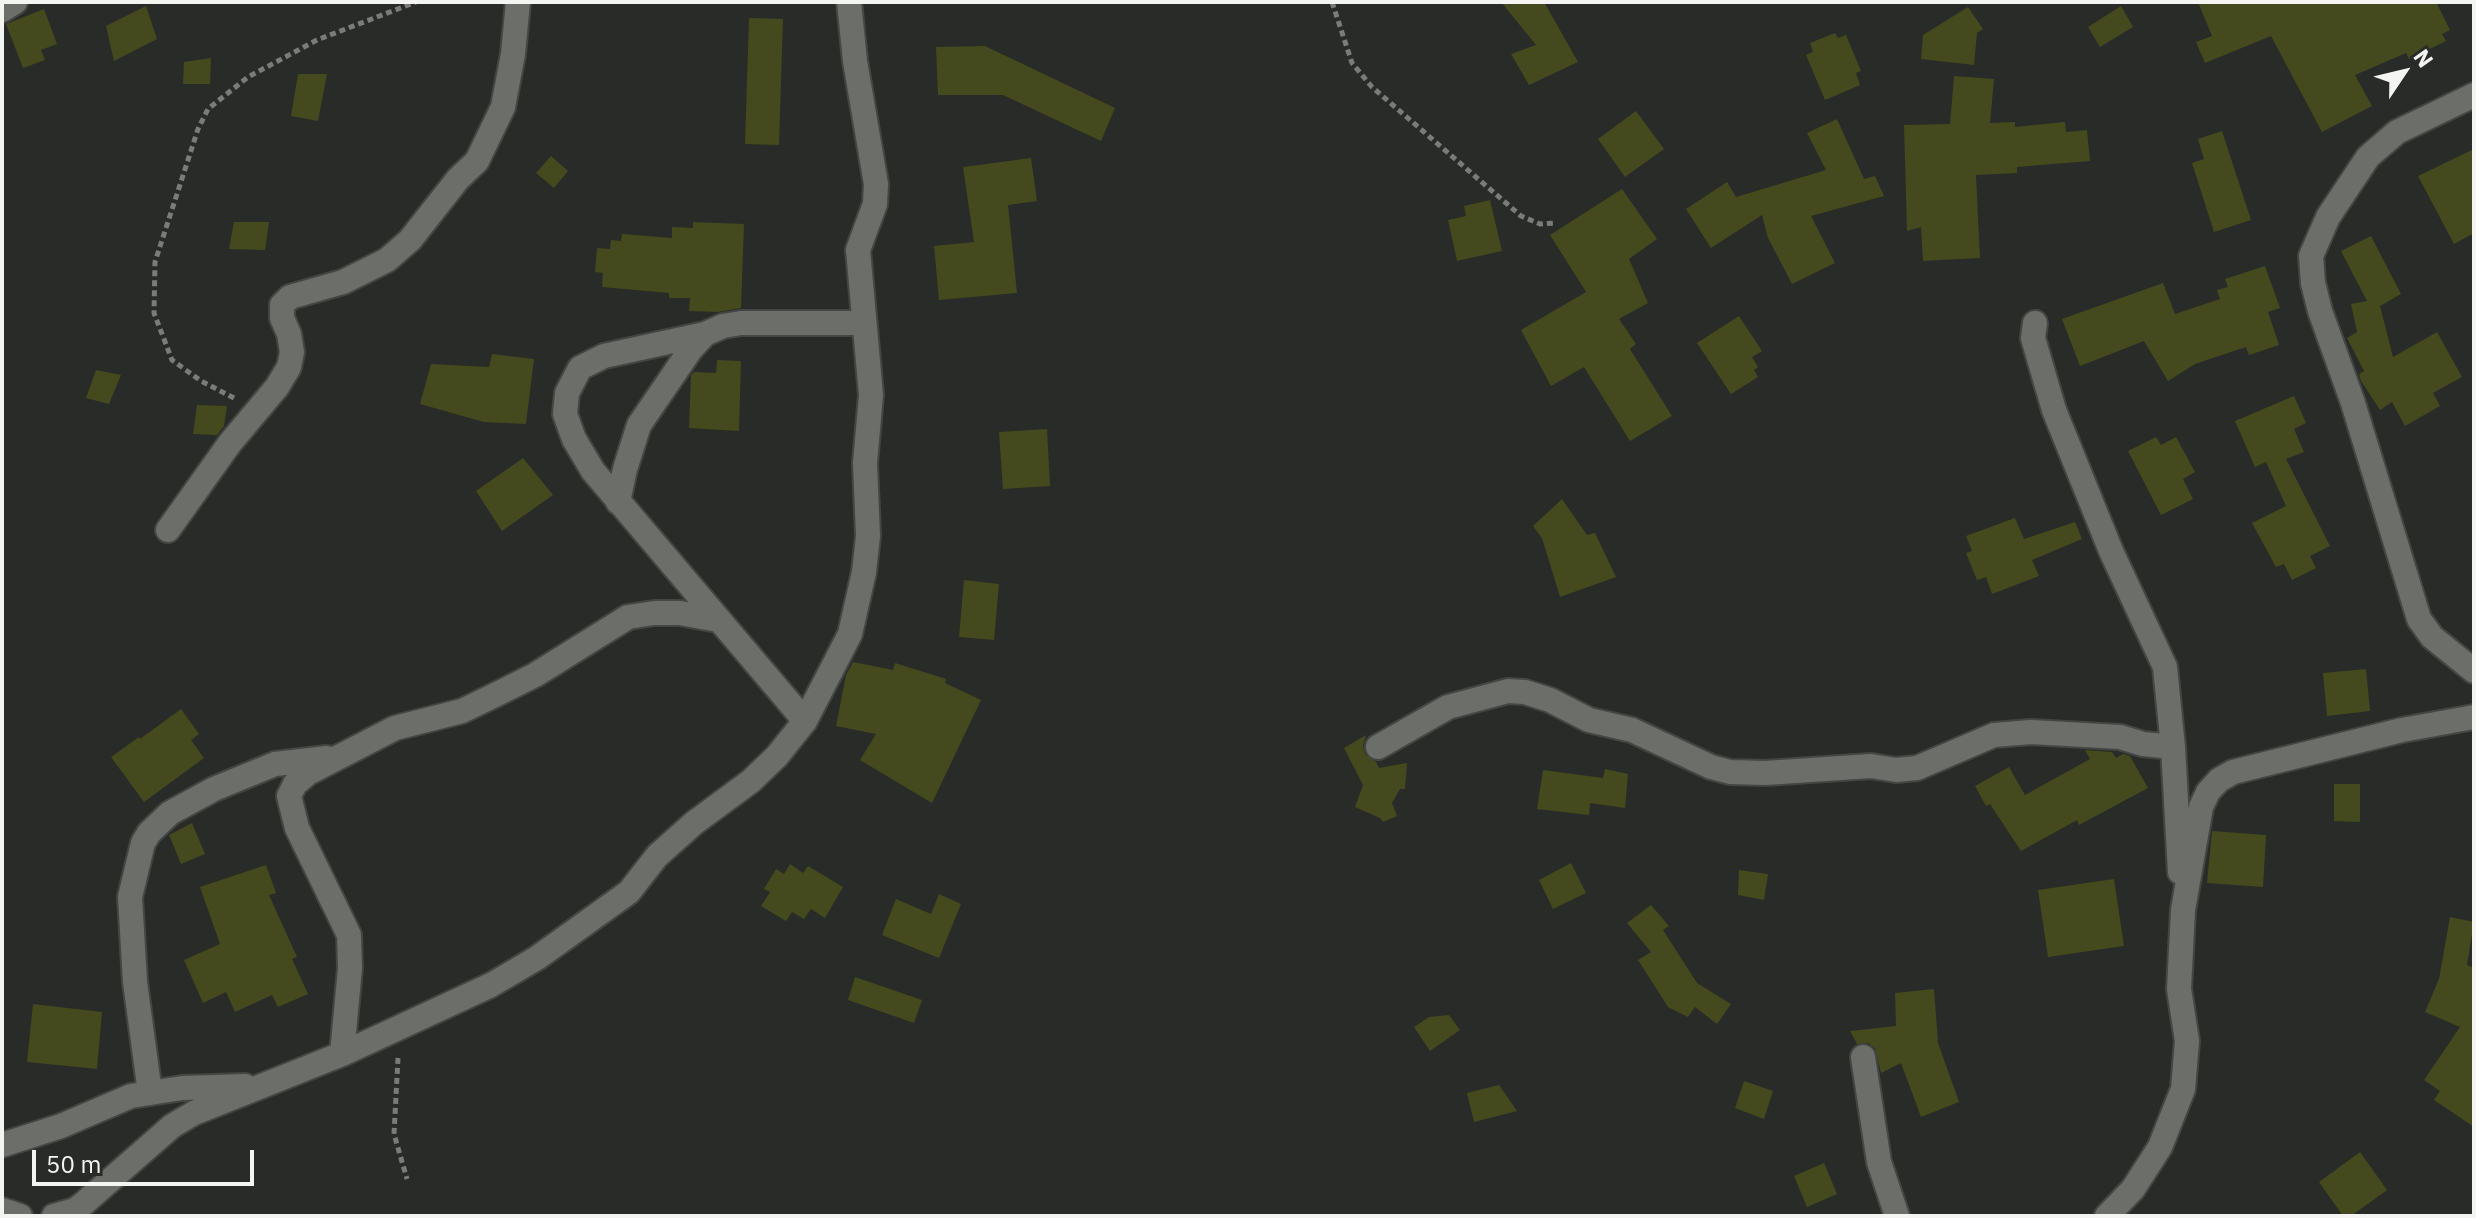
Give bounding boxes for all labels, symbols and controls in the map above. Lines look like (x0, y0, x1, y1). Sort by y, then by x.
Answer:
north arrow (2364, 32, 2444, 112)
text: N (2408, 43, 2441, 73)
scale bar (36, 1134, 258, 1184)
text: 50 m (46, 1148, 101, 1180)

